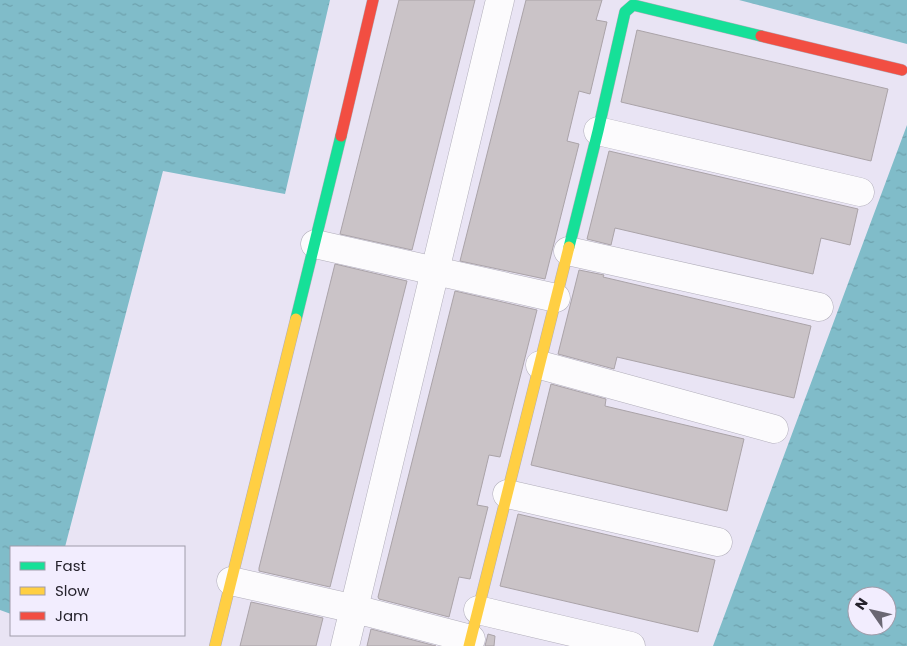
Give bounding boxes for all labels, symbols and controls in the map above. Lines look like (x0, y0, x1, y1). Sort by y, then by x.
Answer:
legend (10, 546, 185, 636)
text: Fast (55, 555, 86, 576)
text: Slow (55, 580, 90, 601)
north arrow (847, 586, 897, 636)
text: N (850, 594, 872, 614)
text: Jam (55, 605, 89, 626)

